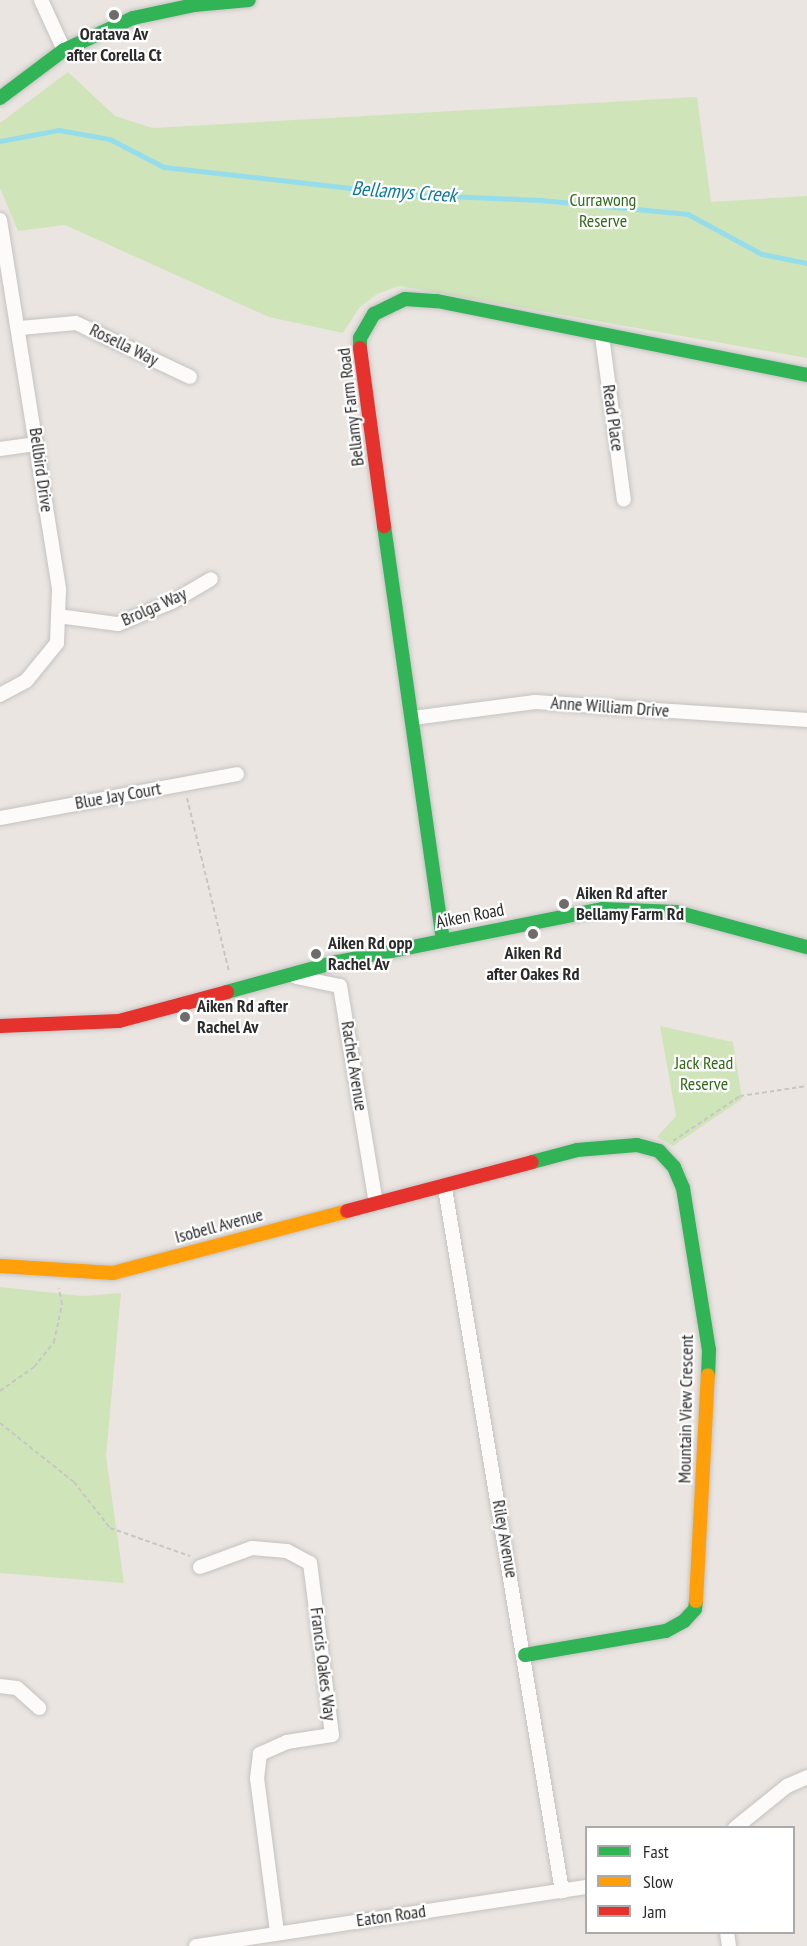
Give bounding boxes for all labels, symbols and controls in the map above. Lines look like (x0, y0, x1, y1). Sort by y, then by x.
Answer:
marker: Oratava Av after Corella Ct (107, 8, 121, 22)
place label: Oratava Av after Corella Ct (66, 24, 162, 66)
water label: Bellamys Creek (351, 176, 457, 208)
park label: Currawong Reserve (570, 190, 636, 232)
street label: Rosella Way (86, 319, 162, 371)
street label: Bellamy Farm Road (333, 346, 369, 468)
street label: Read Place (598, 383, 628, 453)
street label: Bellbird Drive (24, 426, 58, 514)
street label: Brolga Way (118, 583, 190, 631)
street label: Anne William Drive (550, 692, 670, 722)
street label: Blue Jay Court (73, 778, 163, 814)
place label: Aiken Rd after Bellamy Farm Rd (576, 883, 684, 926)
marker: Aiken Rd after Bellamy Farm Rd (557, 897, 571, 911)
street label: Aiken Road (434, 899, 506, 933)
marker: Aiken Rd after Oakes Rd (526, 927, 540, 941)
place label: Aiken Rd opp Rachel Av (328, 933, 413, 976)
place label: Aiken Rd after Oakes Rd (486, 943, 580, 986)
marker: Aiken Rd opp Rachel Av (309, 947, 323, 961)
place label: Aiken Rd after Rachel Av (197, 996, 288, 1038)
marker: Aiken Rd after Rachel Av (178, 1010, 192, 1024)
street label: Rachel Avenue (336, 1019, 372, 1113)
park label: Jack Read Reserve (674, 1053, 734, 1096)
street label: Isobell Avenue (172, 1204, 266, 1248)
street label: Mountain View Crescent (674, 1334, 698, 1484)
street label: Riley Avenue (487, 1498, 523, 1580)
street label: Francis Oakes Way (305, 1606, 341, 1722)
legend (585, 1826, 795, 1934)
text: Fast (643, 1840, 669, 1863)
text: Slow (643, 1870, 673, 1893)
street label: Eaton Road (355, 1900, 427, 1932)
text: Jam (643, 1900, 666, 1923)

